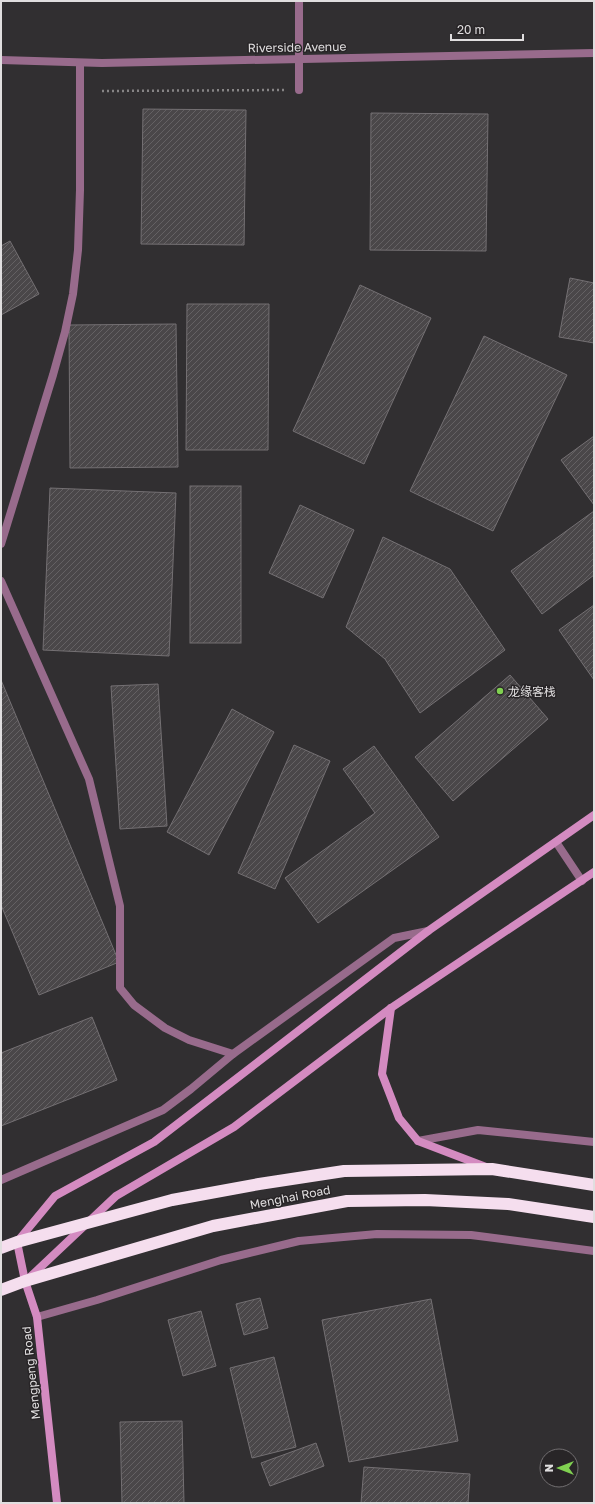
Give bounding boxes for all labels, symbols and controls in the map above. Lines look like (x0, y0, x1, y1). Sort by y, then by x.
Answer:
scale bar (451, 16, 523, 42)
text: 20 m (457, 22, 485, 37)
street label: Riverside Avenue (247, 39, 347, 55)
place label: 龙缘客栈 (508, 684, 556, 699)
marker: 龙缘客栈 (495, 686, 505, 696)
street label: Menghai Road (248, 1182, 332, 1212)
street label: Mengpeng Road (19, 1326, 43, 1420)
north arrow (539, 1448, 579, 1488)
text: N (542, 1464, 555, 1472)

